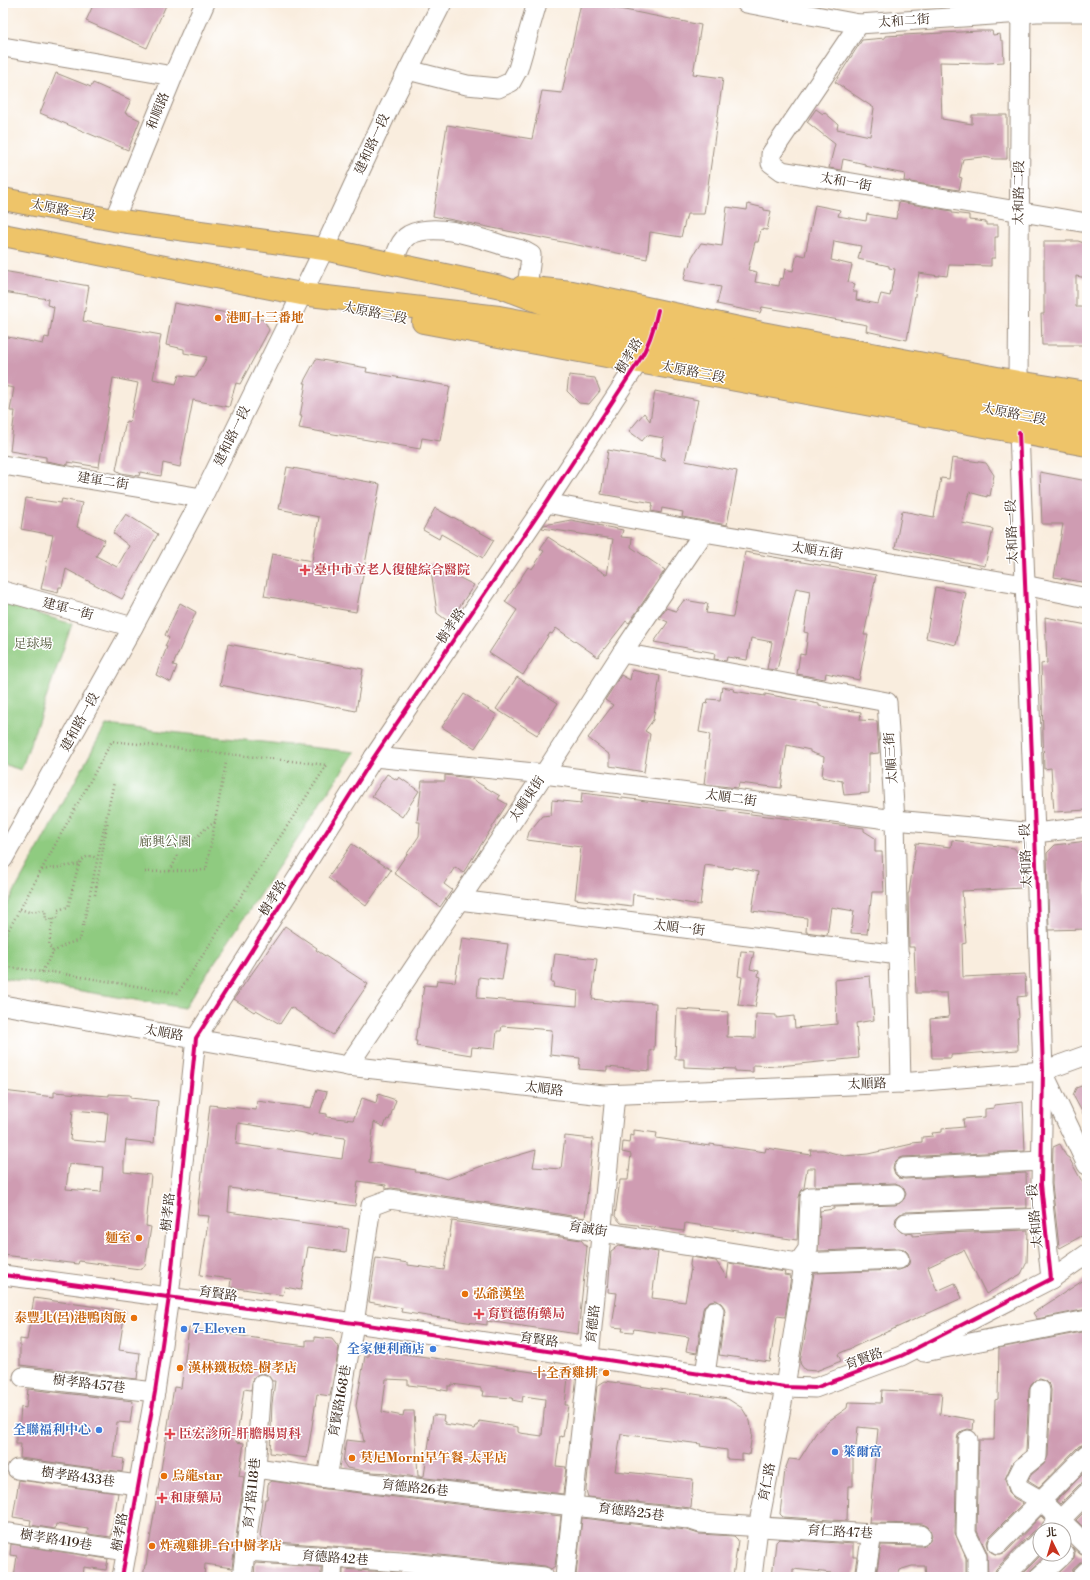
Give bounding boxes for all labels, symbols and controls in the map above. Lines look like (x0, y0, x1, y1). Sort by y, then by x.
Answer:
street label: 太和二街 (877, 11, 931, 31)
street label: 和順路 (143, 90, 173, 132)
street label: 建和路一段 (351, 111, 393, 177)
street label: 太和路二段 (1010, 160, 1028, 226)
street label: 太和一街 (819, 170, 873, 194)
street label: 太原路三段 (30, 196, 96, 224)
street label: 太原路三段 (342, 299, 408, 327)
place label: 港町十三番地 (226, 310, 304, 326)
marker: 港町十三番地 (213, 313, 223, 323)
street label: 樹孝路 (612, 335, 646, 377)
street label: 太原路三段 (660, 358, 726, 386)
street label: 太原路三段 (981, 400, 1047, 428)
street label: 建和路一段 (211, 403, 253, 469)
street label: 建軍二街 (76, 469, 130, 493)
street label: 太和路一段 (1003, 499, 1021, 565)
street label: 太順五街 (790, 539, 844, 563)
place label: 臺中市立老人復健綜合醫院 (314, 562, 470, 578)
marker: 臺中市立老人復健綜合醫院 (299, 564, 311, 576)
street label: 建軍一街 (41, 595, 95, 623)
street label: 樹孝路 (433, 605, 469, 647)
park label: 足球場 (13, 636, 53, 652)
street label: 建和路一段 (57, 690, 103, 754)
street label: 太順三街 (881, 731, 901, 785)
street label: 太順東街 (506, 773, 548, 825)
street label: 太順二街 (704, 786, 758, 810)
street label: 太和路一段 (1017, 823, 1035, 889)
park label: 廊興公園 (139, 834, 191, 850)
street label: 樹孝路 (256, 877, 290, 919)
street label: 太順一街 (652, 917, 706, 939)
street label: 太順路 (143, 1022, 185, 1044)
street label: 太順路 (847, 1075, 887, 1093)
street label: 太順路 (524, 1079, 564, 1099)
street label: 太和路一段 (1024, 1183, 1046, 1249)
street label: 樹孝路 (158, 1192, 178, 1232)
street label: 育誠街 (567, 1218, 609, 1240)
place label: 麵室 (105, 1230, 131, 1246)
marker: 麵室 (134, 1233, 144, 1243)
street label: 育賢路 (198, 1283, 238, 1305)
place label: 弘爺漢堡 (473, 1286, 525, 1302)
marker: 弘爺漢堡 (460, 1289, 470, 1299)
street label: 育德路 (583, 1304, 603, 1344)
place label: 育賢德侑藥局 (487, 1306, 565, 1322)
marker: 育賢德侑藥局 (474, 1309, 484, 1319)
place label: 泰豐北(呂)港鴨肉飯 (14, 1310, 127, 1326)
marker: 泰豐北(呂)港鴨肉飯 (129, 1313, 139, 1323)
place label: 7-Eleven (192, 1321, 246, 1337)
marker: 7-Eleven (179, 1324, 189, 1334)
street label: 育賢路 (519, 1329, 559, 1351)
place label: 全家便利商店 (347, 1341, 425, 1357)
marker: 全家便利商店 (428, 1344, 438, 1354)
street label: 育賢路 (843, 1345, 885, 1373)
place label: 漢林鐵板燒-樹孝店 (188, 1360, 297, 1376)
marker: 漢林鐵板燒-樹孝店 (175, 1363, 185, 1373)
street label: 育賢路168巷 (326, 1364, 354, 1438)
place label: 十全香雞排 (533, 1365, 598, 1381)
marker: 十全香雞排 (601, 1368, 611, 1378)
street label: 樹孝路457巷 (52, 1372, 126, 1396)
place label: 全聯福利中心 (13, 1422, 91, 1438)
marker: 全聯福利中心 (94, 1425, 104, 1435)
place label: 臣宏診所-肝膽腸胃科 (179, 1426, 301, 1442)
marker: 臣宏診所-肝膽腸胃科 (164, 1428, 176, 1440)
place label: 萊爾富 (843, 1444, 882, 1460)
marker: 萊爾富 (830, 1447, 840, 1457)
place label: 莫尼Morni早午餐-太平店 (360, 1450, 508, 1466)
marker: 莫尼Morni早午餐-太平店 (347, 1453, 357, 1463)
street label: 育才路118巷 (240, 1457, 264, 1529)
street label: 育仁路 (755, 1461, 779, 1503)
street label: 樹孝路433巷 (40, 1464, 116, 1490)
place label: 烏龍star (172, 1468, 223, 1484)
marker: 烏龍star (159, 1471, 169, 1481)
street label: 育德路26巷 (381, 1477, 449, 1499)
place label: 和康藥局 (170, 1490, 222, 1506)
marker: 和康藥局 (157, 1493, 167, 1503)
street label: 育德路25巷 (597, 1500, 665, 1524)
street label: 樹孝路 (109, 1511, 131, 1553)
street label: 育仁路47巷 (807, 1522, 873, 1542)
north arrow (1032, 1522, 1072, 1562)
street label: 樹孝路419巷 (19, 1526, 93, 1554)
text: 北 (1045, 1526, 1057, 1540)
place label: 炸魂雞排-台中樹孝店 (160, 1538, 282, 1554)
marker: 炸魂雞排-台中樹孝店 (147, 1541, 157, 1551)
street label: 育德路42巷 (301, 1548, 369, 1568)

